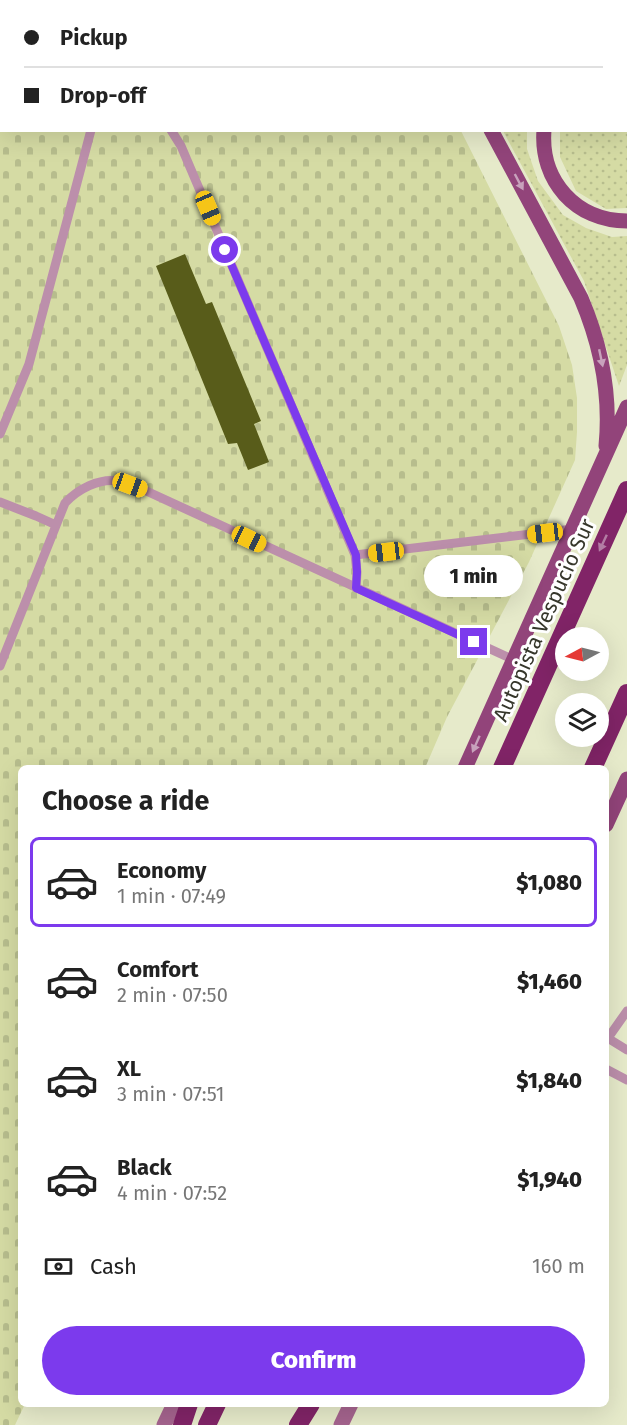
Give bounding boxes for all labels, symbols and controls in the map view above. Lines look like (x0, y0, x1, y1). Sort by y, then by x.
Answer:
text: Pickup (60, 24, 128, 51)
text: Drop-off (60, 82, 146, 109)
one-way arrow (514, 174, 524, 191)
car (193, 188, 223, 228)
route start (211, 236, 238, 263)
one-way arrow (597, 349, 606, 368)
car (110, 470, 150, 500)
street label: Autopista Vespucio Sur (488, 515, 600, 725)
car (526, 522, 564, 544)
car (229, 523, 269, 555)
one-way arrow (598, 534, 607, 551)
car (367, 541, 405, 563)
callout: 1 min (424, 555, 524, 597)
text: 1 min (450, 564, 497, 588)
north arrow (555, 627, 609, 681)
map controls (555, 627, 609, 747)
route end (460, 628, 487, 655)
button: layers (555, 693, 609, 747)
one-way arrow (471, 736, 481, 754)
text: Choose a ride (42, 785, 209, 817)
icon: car (45, 855, 99, 909)
text: Economy (117, 857, 206, 884)
text: $1,080 (516, 869, 582, 896)
text: 1 min · 07:49 (117, 884, 226, 908)
icon: car (45, 954, 99, 1008)
text: Comfort (117, 956, 198, 983)
text: $1,460 (517, 968, 582, 995)
text: 2 min · 07:50 (117, 983, 228, 1007)
icon: car (45, 1053, 99, 1107)
text: XL (117, 1055, 141, 1082)
text: $1,840 (516, 1067, 582, 1094)
text: 3 min · 07:51 (117, 1082, 224, 1106)
icon: car (45, 1152, 99, 1206)
text: Black (117, 1154, 172, 1181)
text: $1,940 (517, 1166, 582, 1193)
text: 4 min · 07:52 (117, 1181, 227, 1205)
icon: cash (42, 1250, 75, 1283)
text: Cash (90, 1253, 137, 1280)
text: 160 m (532, 1254, 585, 1278)
button: Confirm (42, 1326, 585, 1395)

